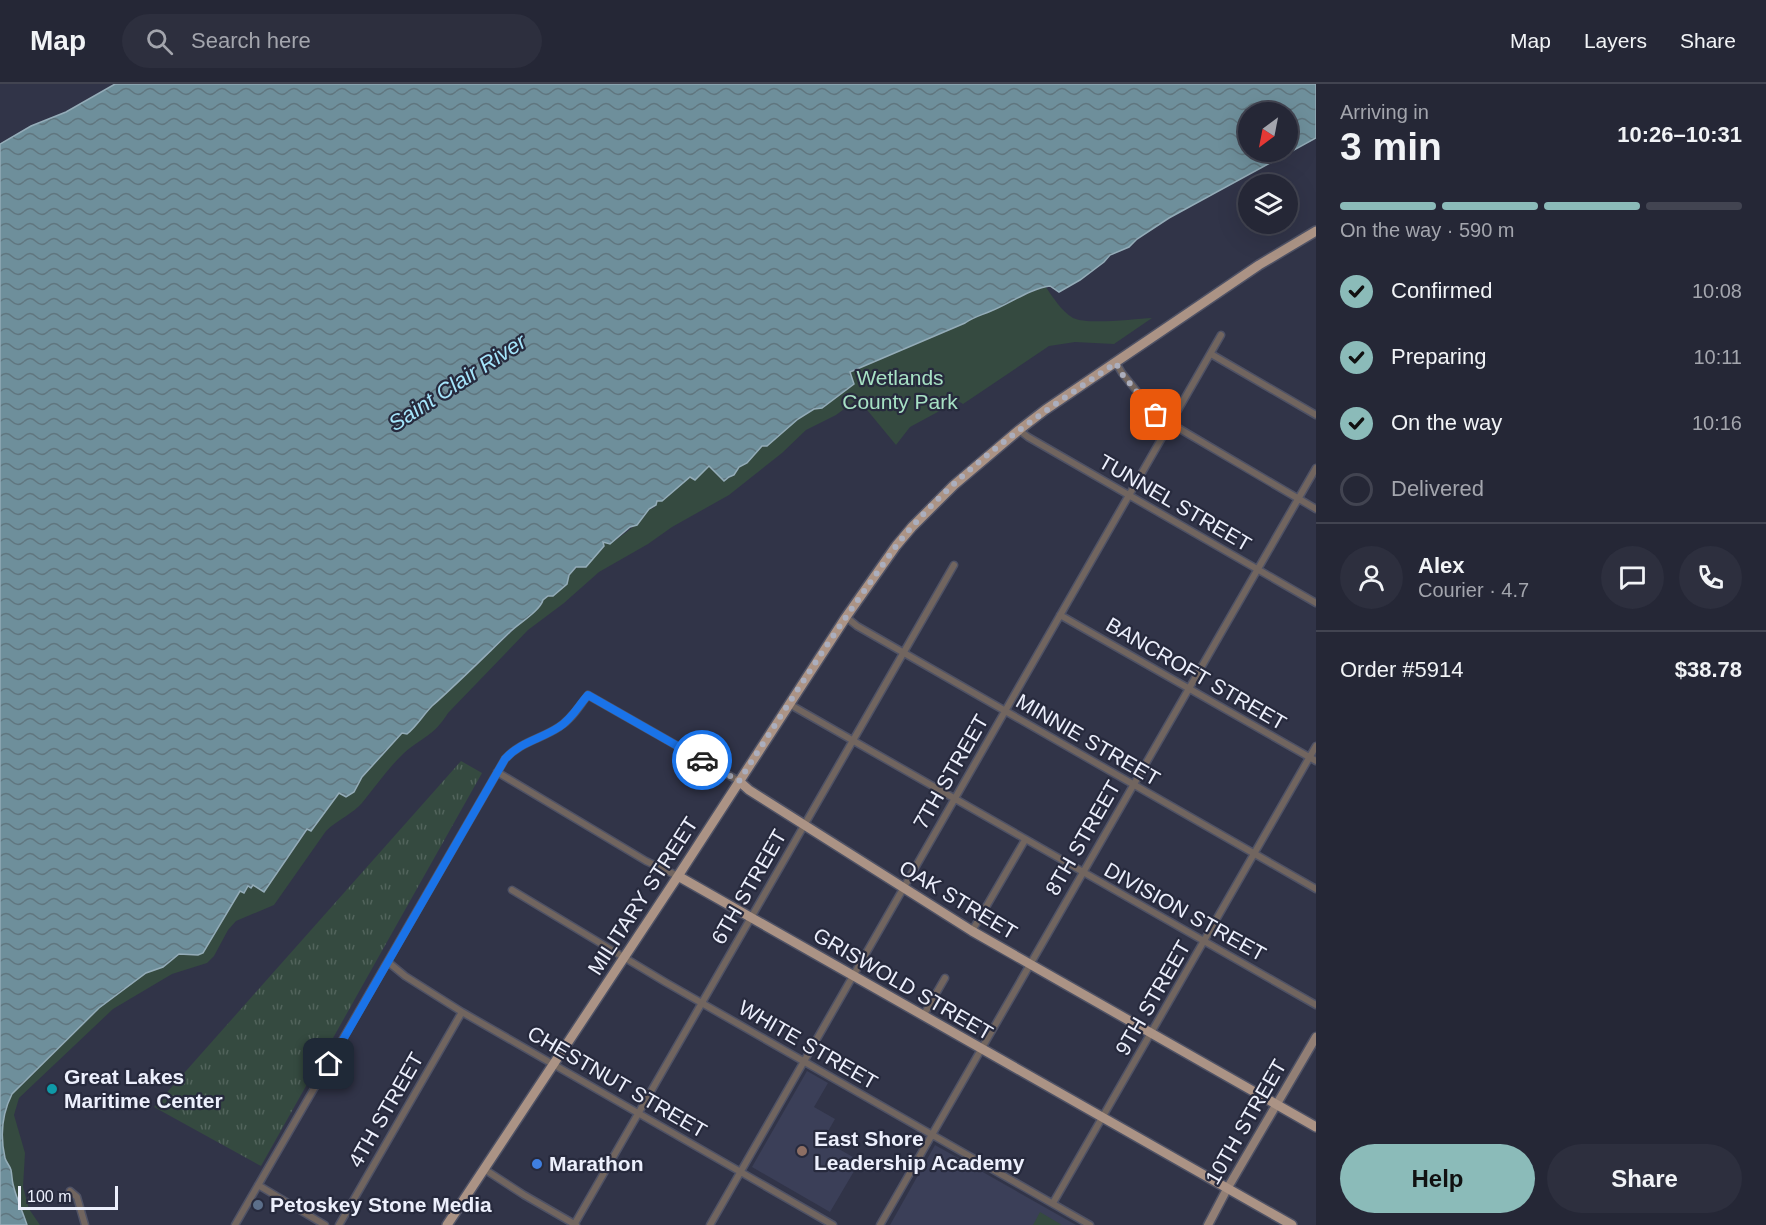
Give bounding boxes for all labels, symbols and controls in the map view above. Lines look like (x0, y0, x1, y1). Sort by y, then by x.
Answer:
search box (122, 14, 542, 68)
text: Map (30, 25, 86, 56)
icon: search (143, 25, 176, 58)
text: Search here (191, 28, 311, 53)
text: Map (1510, 29, 1551, 52)
text: Layers (1584, 29, 1647, 52)
text: Share (1680, 29, 1736, 52)
text: Arriving in (1340, 101, 1429, 123)
north arrow (1238, 102, 1298, 162)
map controls (1238, 102, 1298, 234)
text: 10:26–10:31 (1617, 122, 1742, 147)
text: 3 min (1340, 125, 1442, 168)
button: layers (1238, 174, 1298, 234)
text: On the way · 590 m (1340, 219, 1515, 241)
icon: check (1340, 275, 1373, 308)
text: Confirmed (1391, 278, 1492, 303)
text: 10:08 (1692, 280, 1742, 302)
water label: Saint Clair River (384, 328, 532, 436)
icon: check (1340, 341, 1373, 374)
text: Preparing (1391, 344, 1486, 369)
text: 10:11 (1693, 346, 1742, 368)
park label: Wetlands County Park (842, 366, 958, 413)
pin (1130, 389, 1181, 440)
icon: bag (1139, 398, 1172, 431)
icon: check (1340, 407, 1373, 440)
text: On the way (1391, 410, 1502, 435)
text: 10:16 (1692, 412, 1742, 434)
street label: TUNNEL STREET (1095, 450, 1256, 556)
text: Delivered (1391, 476, 1484, 501)
button: person (1340, 546, 1403, 609)
button: chat (1601, 546, 1664, 609)
button: phone (1679, 546, 1742, 609)
text: Alex (1418, 553, 1464, 578)
text: Courier · 4.7 (1418, 579, 1529, 601)
street label: BANCROFT STREET (1102, 613, 1290, 735)
text: Order #5914 (1340, 657, 1464, 682)
text: $38.78 (1675, 657, 1742, 682)
street label: MINNIE STREET (1012, 689, 1164, 790)
street label: 7TH STREET (909, 710, 993, 833)
courier (672, 730, 732, 790)
icon: car (686, 744, 719, 777)
street label: 8TH STREET (1041, 776, 1125, 899)
street label: MILITARY STREET (583, 812, 702, 979)
street label: 6TH STREET (707, 825, 791, 948)
street label: OAK STREET (895, 855, 1021, 944)
street label: DIVISION STREET (1101, 858, 1270, 966)
street label: GRISWOLD STREET (810, 923, 997, 1044)
street label: 9TH STREET (1111, 936, 1195, 1059)
street label: WHITE STREET (735, 996, 882, 1094)
street label: CHESTNUT STREET (524, 1021, 711, 1142)
pin (303, 1038, 354, 1089)
icon: home (312, 1047, 345, 1080)
street label: 4TH STREET (344, 1048, 428, 1171)
street label: 10TH STREET (1201, 1055, 1291, 1188)
place label: Great Lakes Maritime Center (64, 1065, 223, 1112)
marker: Great Lakes Maritime Center (45, 1082, 59, 1096)
place label: East Shore Leadership Academy (814, 1127, 1025, 1174)
marker: East Shore Leadership Academy (795, 1144, 809, 1158)
button: Help (1340, 1144, 1535, 1213)
button: Share (1547, 1144, 1742, 1213)
place label: Marathon (549, 1152, 644, 1175)
marker: Marathon (530, 1157, 544, 1171)
scale bar (18, 1183, 118, 1210)
text: 100 m (27, 1188, 71, 1205)
place label: Petoskey Stone Media (270, 1193, 492, 1216)
marker: Petoskey Stone Media (251, 1198, 265, 1212)

